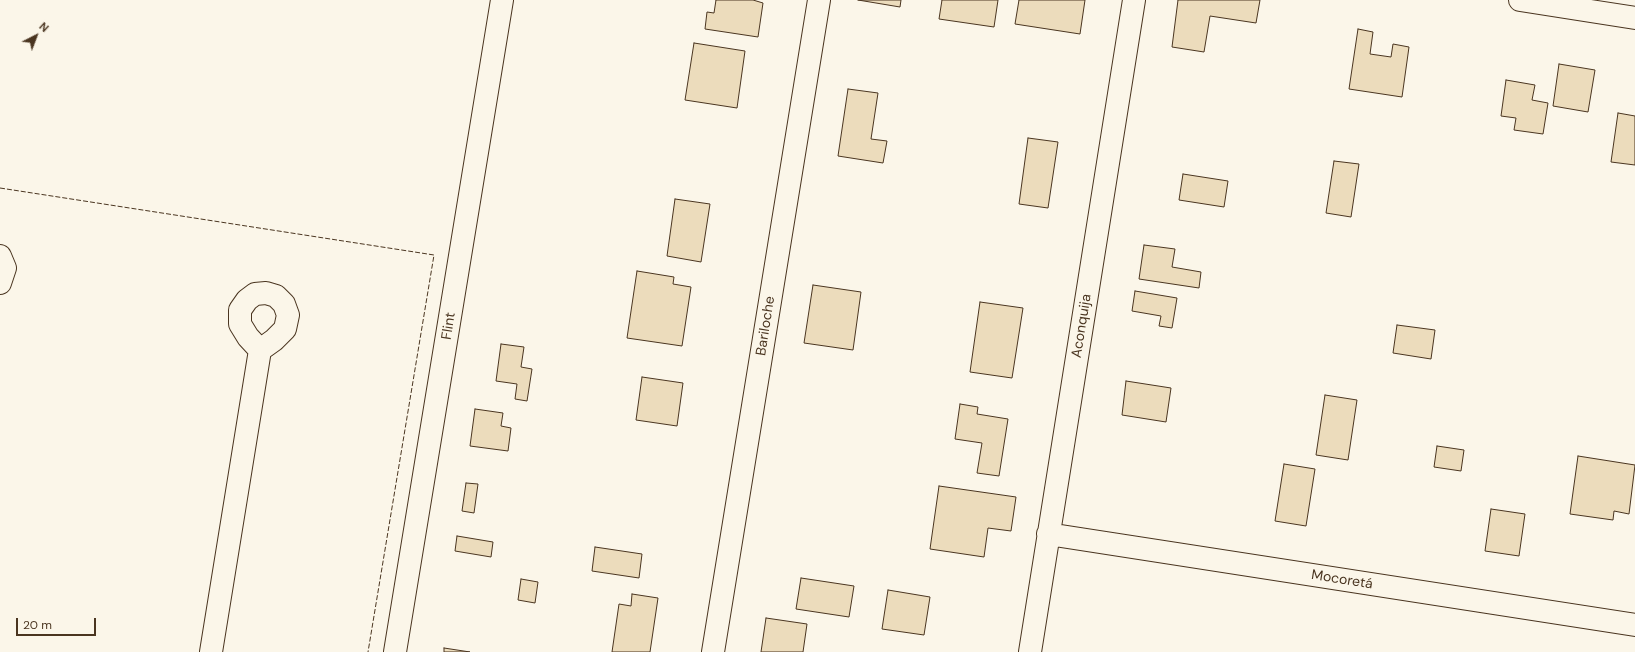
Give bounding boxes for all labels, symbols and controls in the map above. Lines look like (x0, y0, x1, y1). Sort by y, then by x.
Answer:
north arrow (16, 16, 56, 56)
text: N (36, 19, 52, 35)
street label: Aconquija (1069, 293, 1095, 359)
street label: Bariloche (753, 295, 779, 357)
street label: Flint (439, 311, 459, 341)
street label: Mocoretá (1310, 567, 1374, 593)
scale bar (18, 610, 98, 636)
text: 20 m (23, 617, 52, 633)

